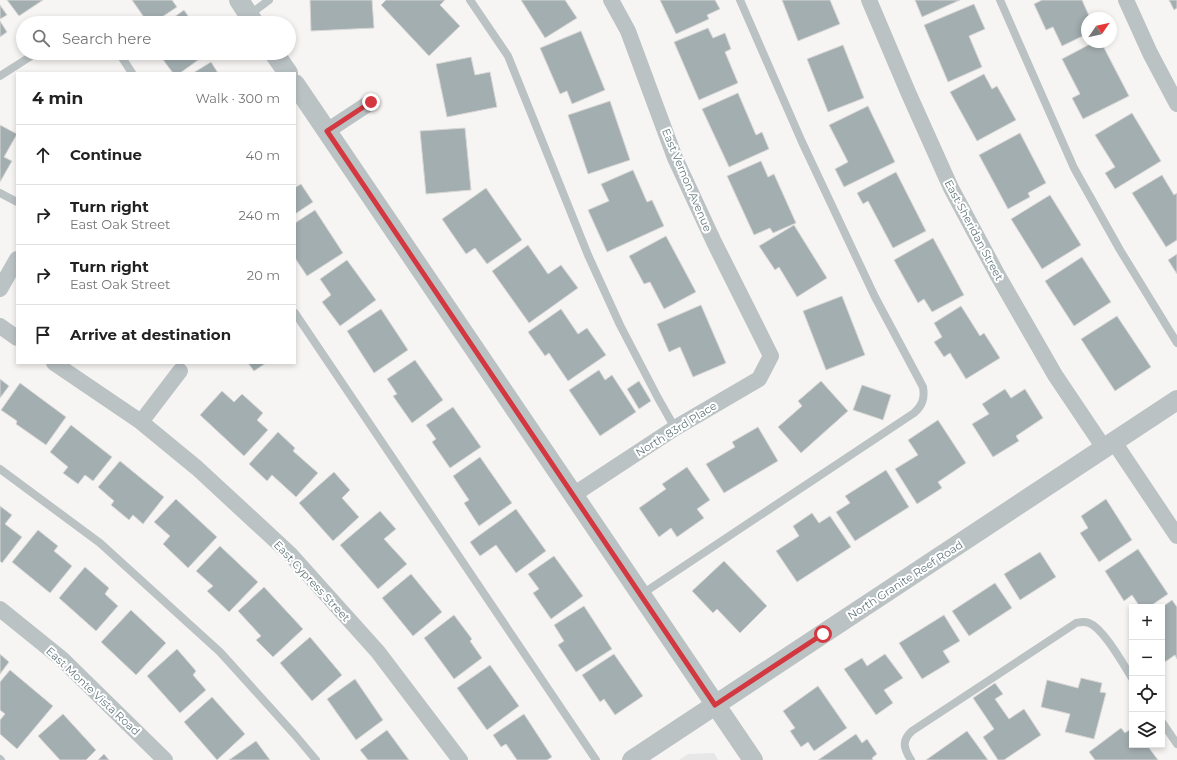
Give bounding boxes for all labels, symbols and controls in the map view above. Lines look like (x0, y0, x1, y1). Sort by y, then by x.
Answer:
north arrow (1081, 12, 1117, 48)
search box (16, 16, 296, 60)
icon: search (30, 27, 52, 49)
text: Search here (62, 29, 151, 48)
text: 4 min (32, 88, 83, 108)
text: Walk · 300 m (195, 90, 280, 106)
route end (362, 93, 380, 111)
street label: East Vernon Avenue (659, 126, 715, 234)
icon: ahead (32, 144, 54, 166)
text: Continue (70, 145, 142, 164)
text: 40 m (246, 147, 280, 163)
street label: East Sheridan Street (941, 177, 1007, 283)
text: Turn right (70, 197, 149, 216)
icon: right (32, 204, 54, 226)
text: 240 m (239, 207, 280, 223)
text: East Oak Street (70, 216, 170, 232)
text: Turn right (70, 257, 149, 276)
icon: right (32, 264, 54, 286)
text: 20 m (247, 267, 280, 283)
text: East Oak Street (70, 276, 170, 292)
icon: arrive (32, 324, 54, 346)
text: Arrive at destination (70, 325, 231, 344)
street label: North 83rd Place (633, 398, 719, 460)
street label: North Granite Reef Road (845, 537, 965, 623)
street label: East Cypress Street (271, 538, 353, 625)
map controls (1129, 604, 1165, 748)
button: + (1129, 604, 1165, 640)
route start (814, 625, 832, 643)
button: − (1129, 640, 1165, 676)
street label: East Monte Vista Road (43, 644, 143, 738)
button: locate (1129, 676, 1165, 712)
button: layers (1129, 712, 1165, 748)

